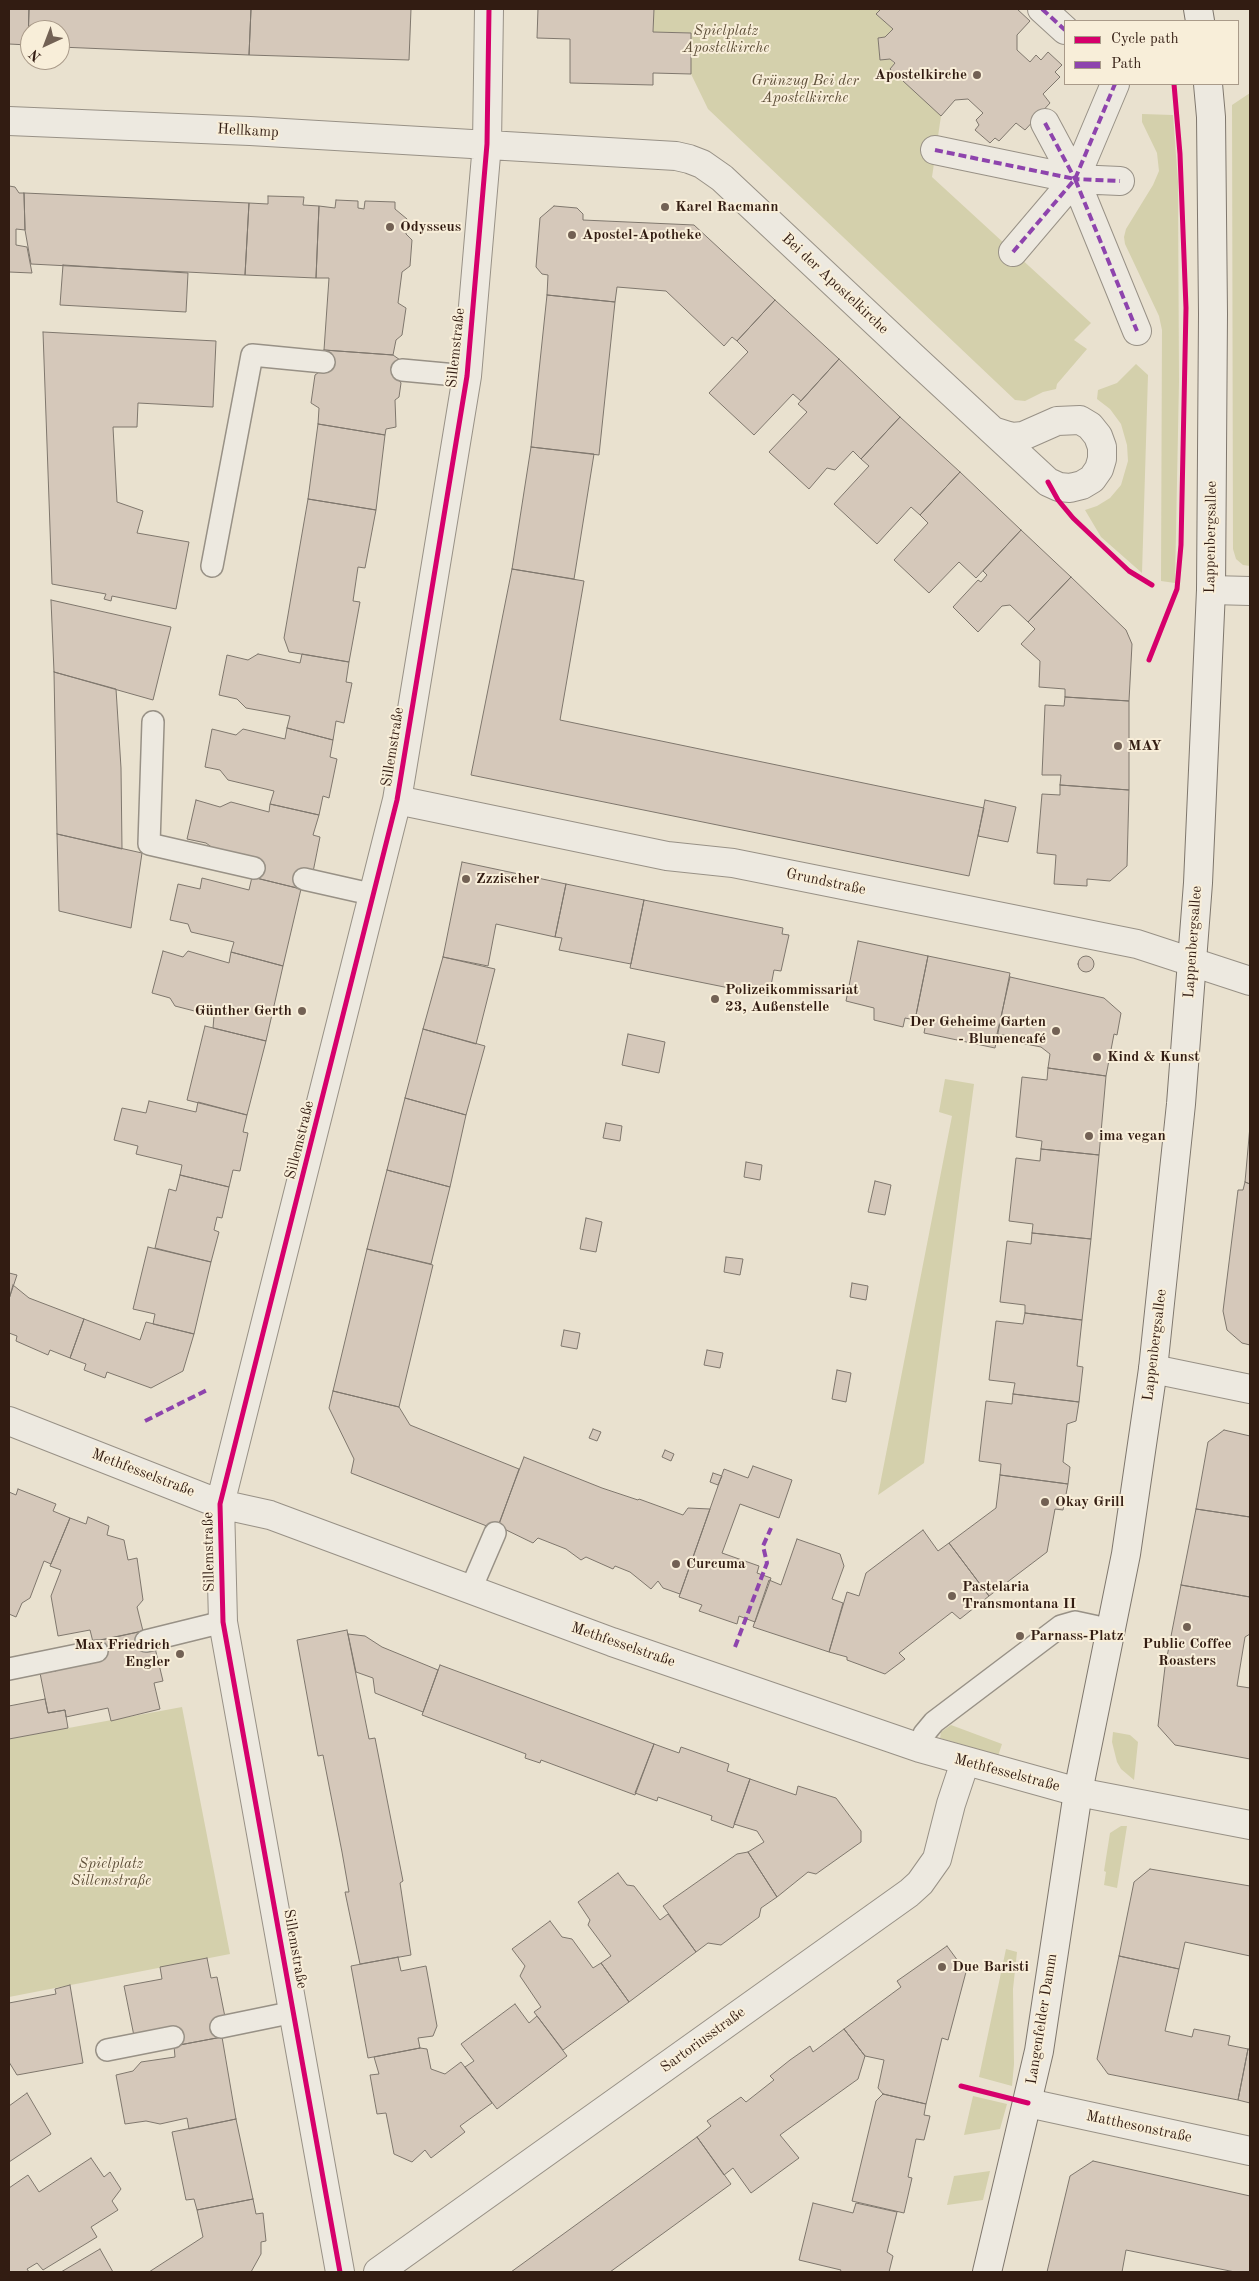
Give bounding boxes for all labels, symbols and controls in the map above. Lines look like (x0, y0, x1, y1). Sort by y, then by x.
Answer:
north arrow (20, 20, 70, 70)
legend (1064, 20, 1239, 85)
park label: Spielplatz Apostelkirche (683, 22, 769, 57)
text: Cycle path (1111, 32, 1179, 47)
text: N (27, 46, 44, 64)
text: Path (1111, 57, 1141, 72)
place label: Apostelkirche (875, 66, 967, 84)
marker: Apostelkirche (971, 69, 983, 81)
park label: Grünzug Bei der Apostelkirche (751, 72, 859, 107)
street label: Hellkamp (217, 120, 279, 142)
place label: Karel Racmann (675, 198, 778, 216)
marker: Karel Racmann (659, 201, 671, 213)
place label: Odysseus (400, 218, 461, 236)
marker: Odysseus (384, 221, 396, 233)
place label: Apostel-Apotheke (582, 226, 702, 244)
marker: Apostel-Apotheke (566, 229, 578, 241)
street label: Bei der Apostelkirche (778, 230, 892, 338)
street label: Sillemstraße (443, 307, 469, 389)
street label: Lappenbergsallee (1201, 481, 1221, 593)
street label: Sillemstraße (378, 706, 408, 788)
place label: MAY (1128, 737, 1162, 755)
marker: MAY (1112, 740, 1124, 752)
street label: Grundstraße (785, 865, 867, 899)
place label: Zzzischer (476, 870, 539, 888)
marker: Zzzischer (460, 873, 472, 885)
street label: Lappenbergsallee (1180, 885, 1206, 999)
place label: Polizeikommissariat 23, Außenstelle (725, 981, 859, 1016)
marker: Polizeikommissariat 23, Außenstelle (709, 993, 721, 1005)
place label: Günther Gerth (195, 1002, 292, 1020)
marker: Günther Gerth (296, 1005, 308, 1017)
place label: Der Geheime Garten - Blumencafé (910, 1013, 1046, 1048)
marker: Der Geheime Garten - Blumencafé (1050, 1025, 1062, 1037)
place label: Kind & Kunst (1107, 1048, 1200, 1066)
marker: Kind & Kunst (1091, 1051, 1103, 1063)
street label: Sillemstraße (282, 1099, 318, 1181)
place label: ima vegan (1099, 1127, 1166, 1145)
marker: ima vegan (1083, 1130, 1095, 1142)
street label: Lappenbergsallee (1139, 1288, 1171, 1402)
street label: Methfesselstraße (89, 1445, 197, 1501)
place label: Okay Grill (1055, 1493, 1124, 1511)
marker: Okay Grill (1039, 1496, 1051, 1508)
street label: Sillemstraße (199, 1512, 219, 1592)
place label: Curcuma (686, 1555, 746, 1573)
marker: Curcuma (670, 1558, 682, 1570)
place label: Pastelaria Transmontana II (962, 1578, 1076, 1613)
marker: Pastelaria Transmontana II (946, 1590, 958, 1602)
street label: Methfesselstraße (569, 1619, 677, 1671)
marker: Public Coffee Roasters (1181, 1621, 1193, 1633)
place label: Parnass-Platz (1030, 1627, 1124, 1645)
marker: Parnass-Platz (1014, 1630, 1026, 1642)
place label: Public Coffee Roasters (1142, 1635, 1232, 1670)
place label: Max Friedrich Engler (75, 1636, 170, 1671)
marker: Max Friedrich Engler (174, 1648, 186, 1660)
street label: Methfesselstraße (952, 1750, 1062, 1796)
park label: Spielplatz Sillemstraße (71, 1855, 151, 1890)
street label: Sillemstraße (279, 1908, 311, 1990)
street label: Langenfelder Damm (1023, 1952, 1061, 2086)
place label: Due Baristi (952, 1958, 1029, 1976)
marker: Due Baristi (936, 1961, 948, 1973)
street label: Sartoriusstraße (657, 2003, 749, 2077)
street label: Matthesonstraße (1084, 2107, 1194, 2147)

